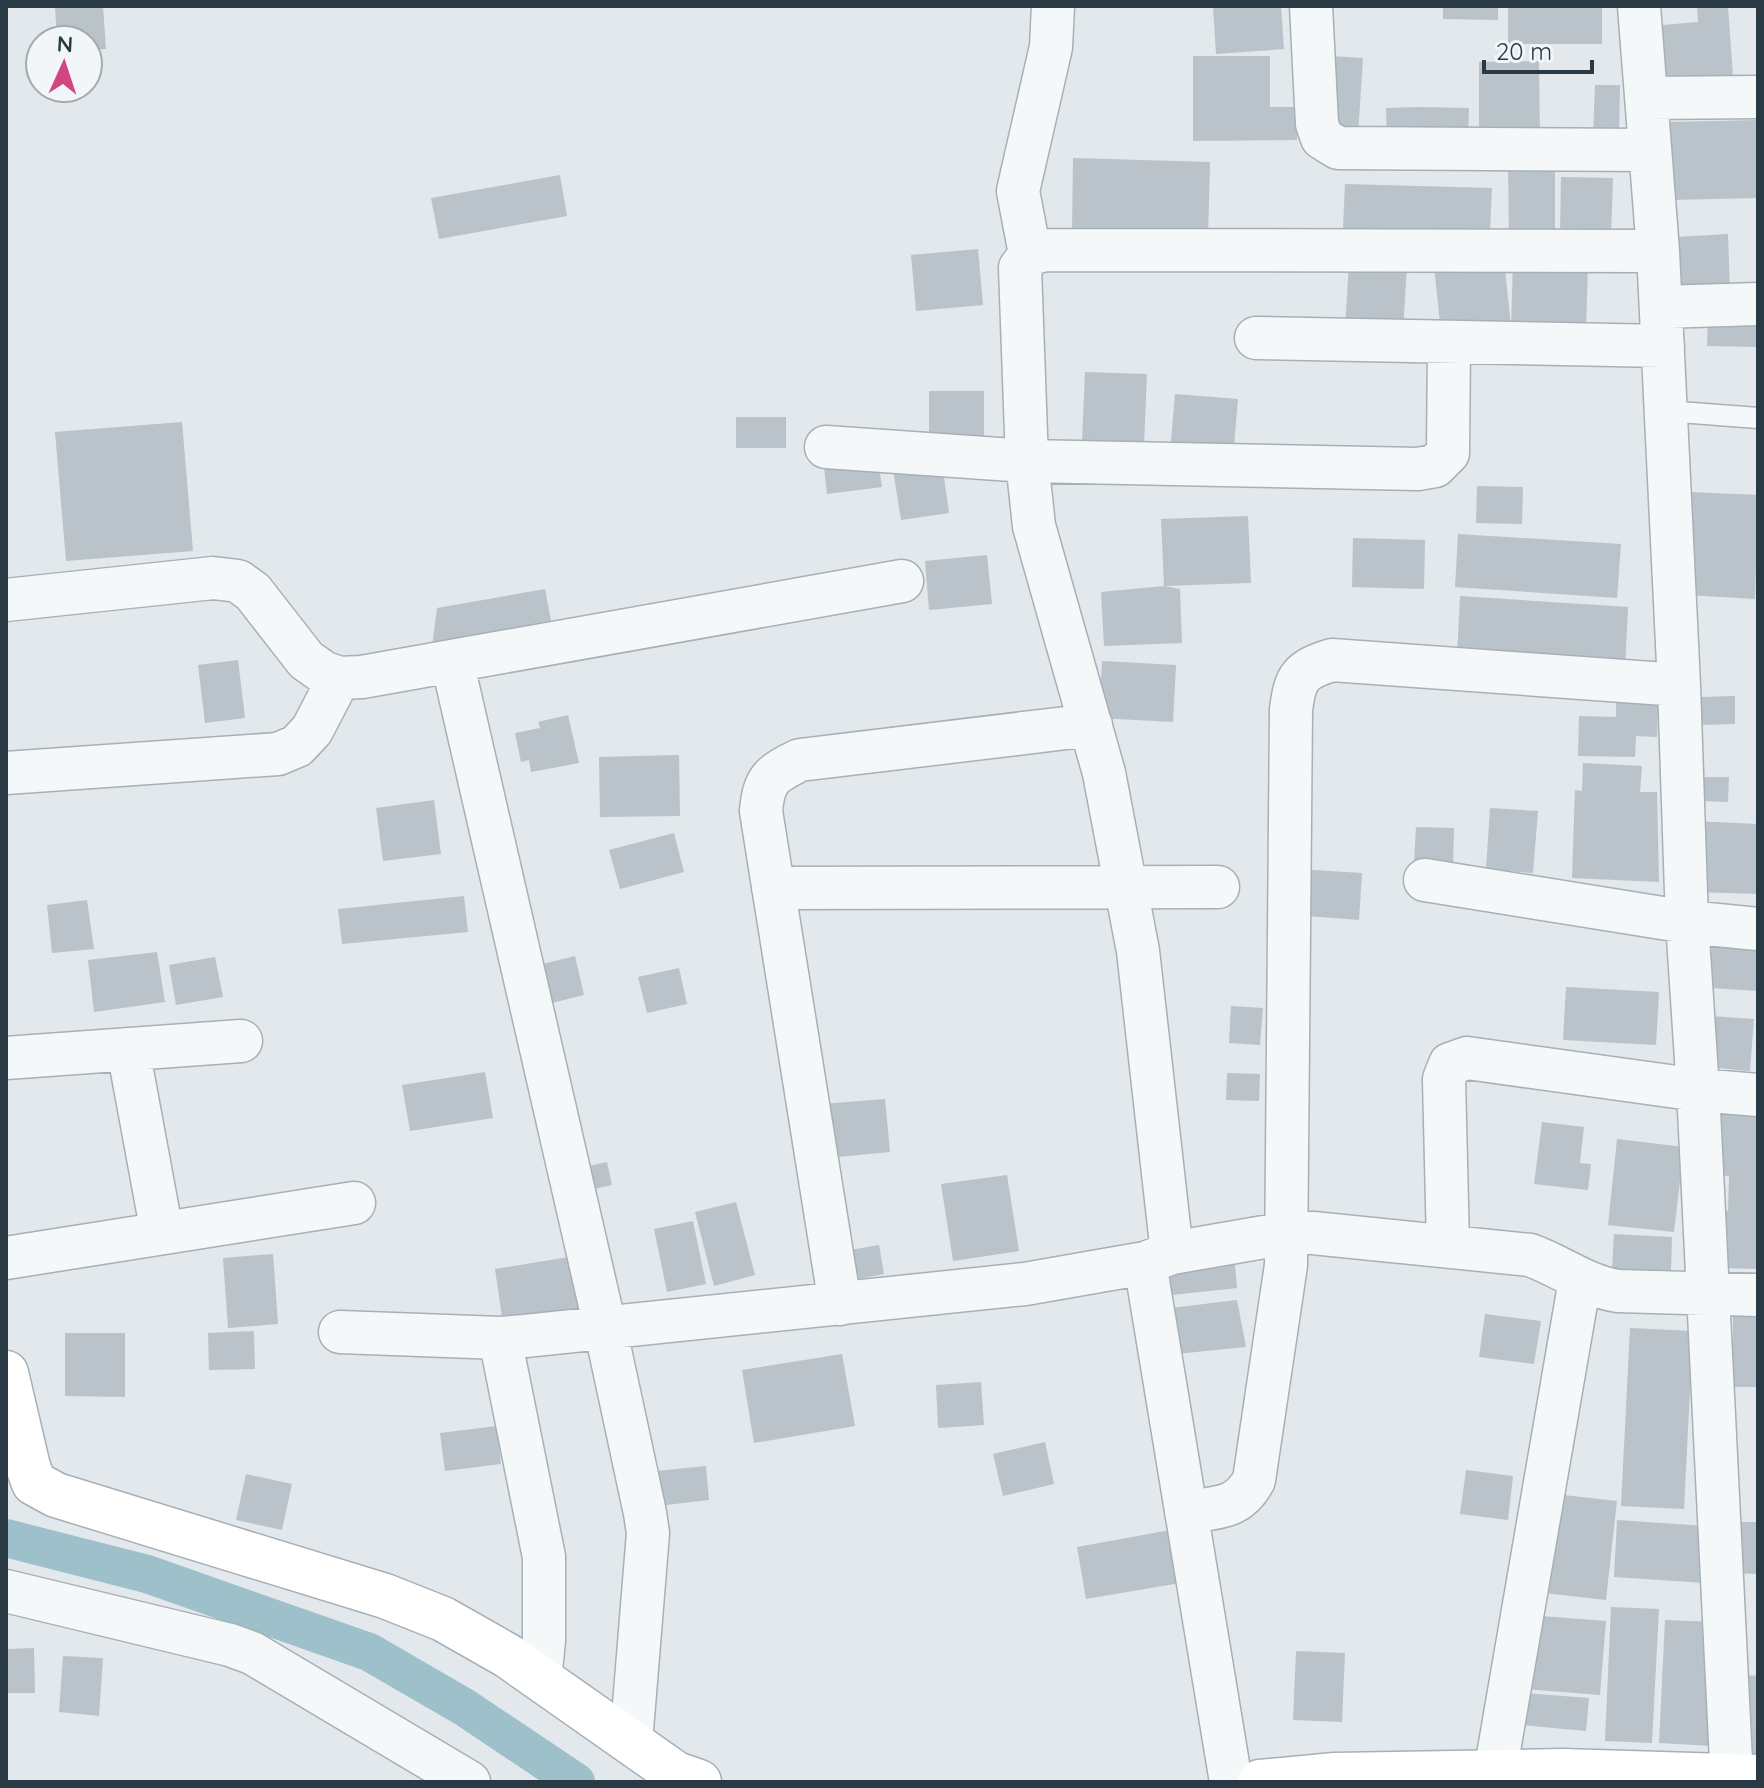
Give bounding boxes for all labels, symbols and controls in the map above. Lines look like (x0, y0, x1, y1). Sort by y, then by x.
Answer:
north arrow (24, 24, 104, 104)
scale bar (1484, 24, 1592, 74)
text: N (56, 30, 74, 58)
text: 20 m (1496, 36, 1552, 66)

